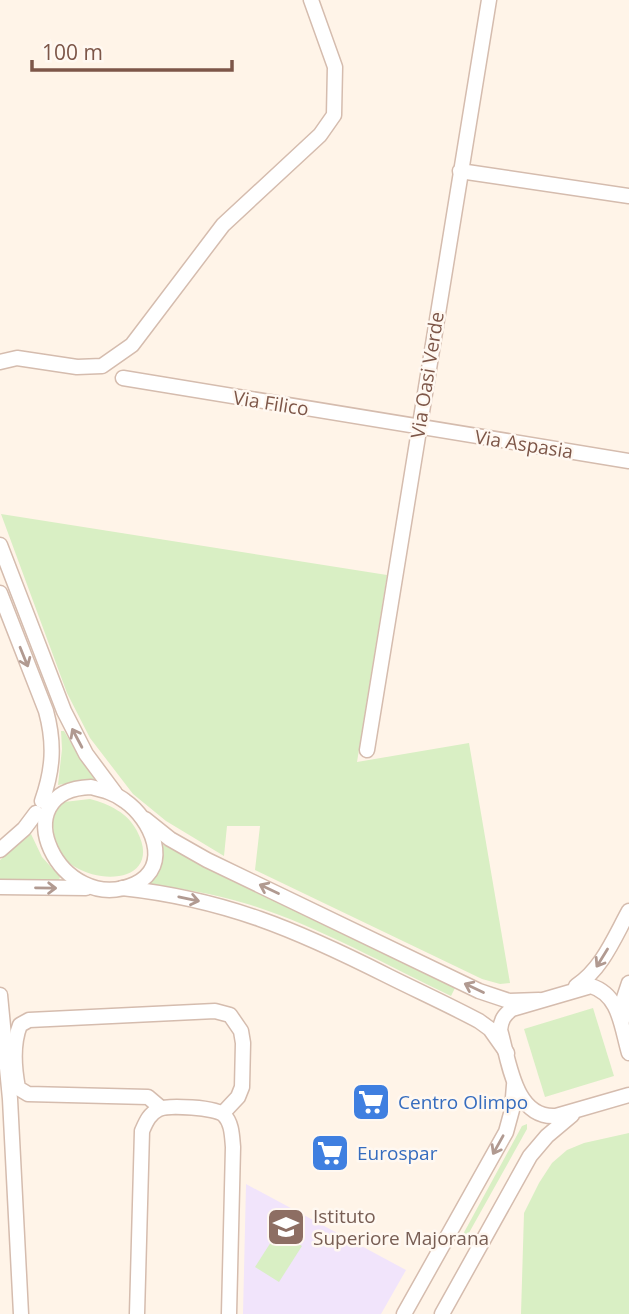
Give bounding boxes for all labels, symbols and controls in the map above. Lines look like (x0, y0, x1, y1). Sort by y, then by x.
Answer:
scale bar (32, 28, 231, 72)
text: 100 m (42, 38, 103, 66)
street label: Via Oasi Verde (404, 310, 450, 440)
street label: Via Filico (231, 384, 311, 422)
street label: Via Aspasia (473, 423, 575, 465)
one-way arrow (19, 646, 32, 667)
one-way arrow (70, 728, 83, 749)
one-way arrow (34, 881, 57, 895)
one-way arrow (259, 882, 280, 896)
one-way arrow (177, 893, 200, 906)
one-way arrow (595, 948, 610, 967)
one-way arrow (464, 981, 485, 994)
supermarket icon: Centro Olimpo (350, 1081, 392, 1123)
place label: Centro Olimpo (398, 1089, 528, 1115)
supermarket icon: Eurospar (309, 1132, 351, 1174)
one-way arrow (491, 1135, 505, 1155)
place label: Eurospar (357, 1140, 438, 1166)
place label: Istituto Superiore Majorana (313, 1203, 489, 1251)
school or university icon: Istituto Superiore Majorana (265, 1206, 307, 1248)

